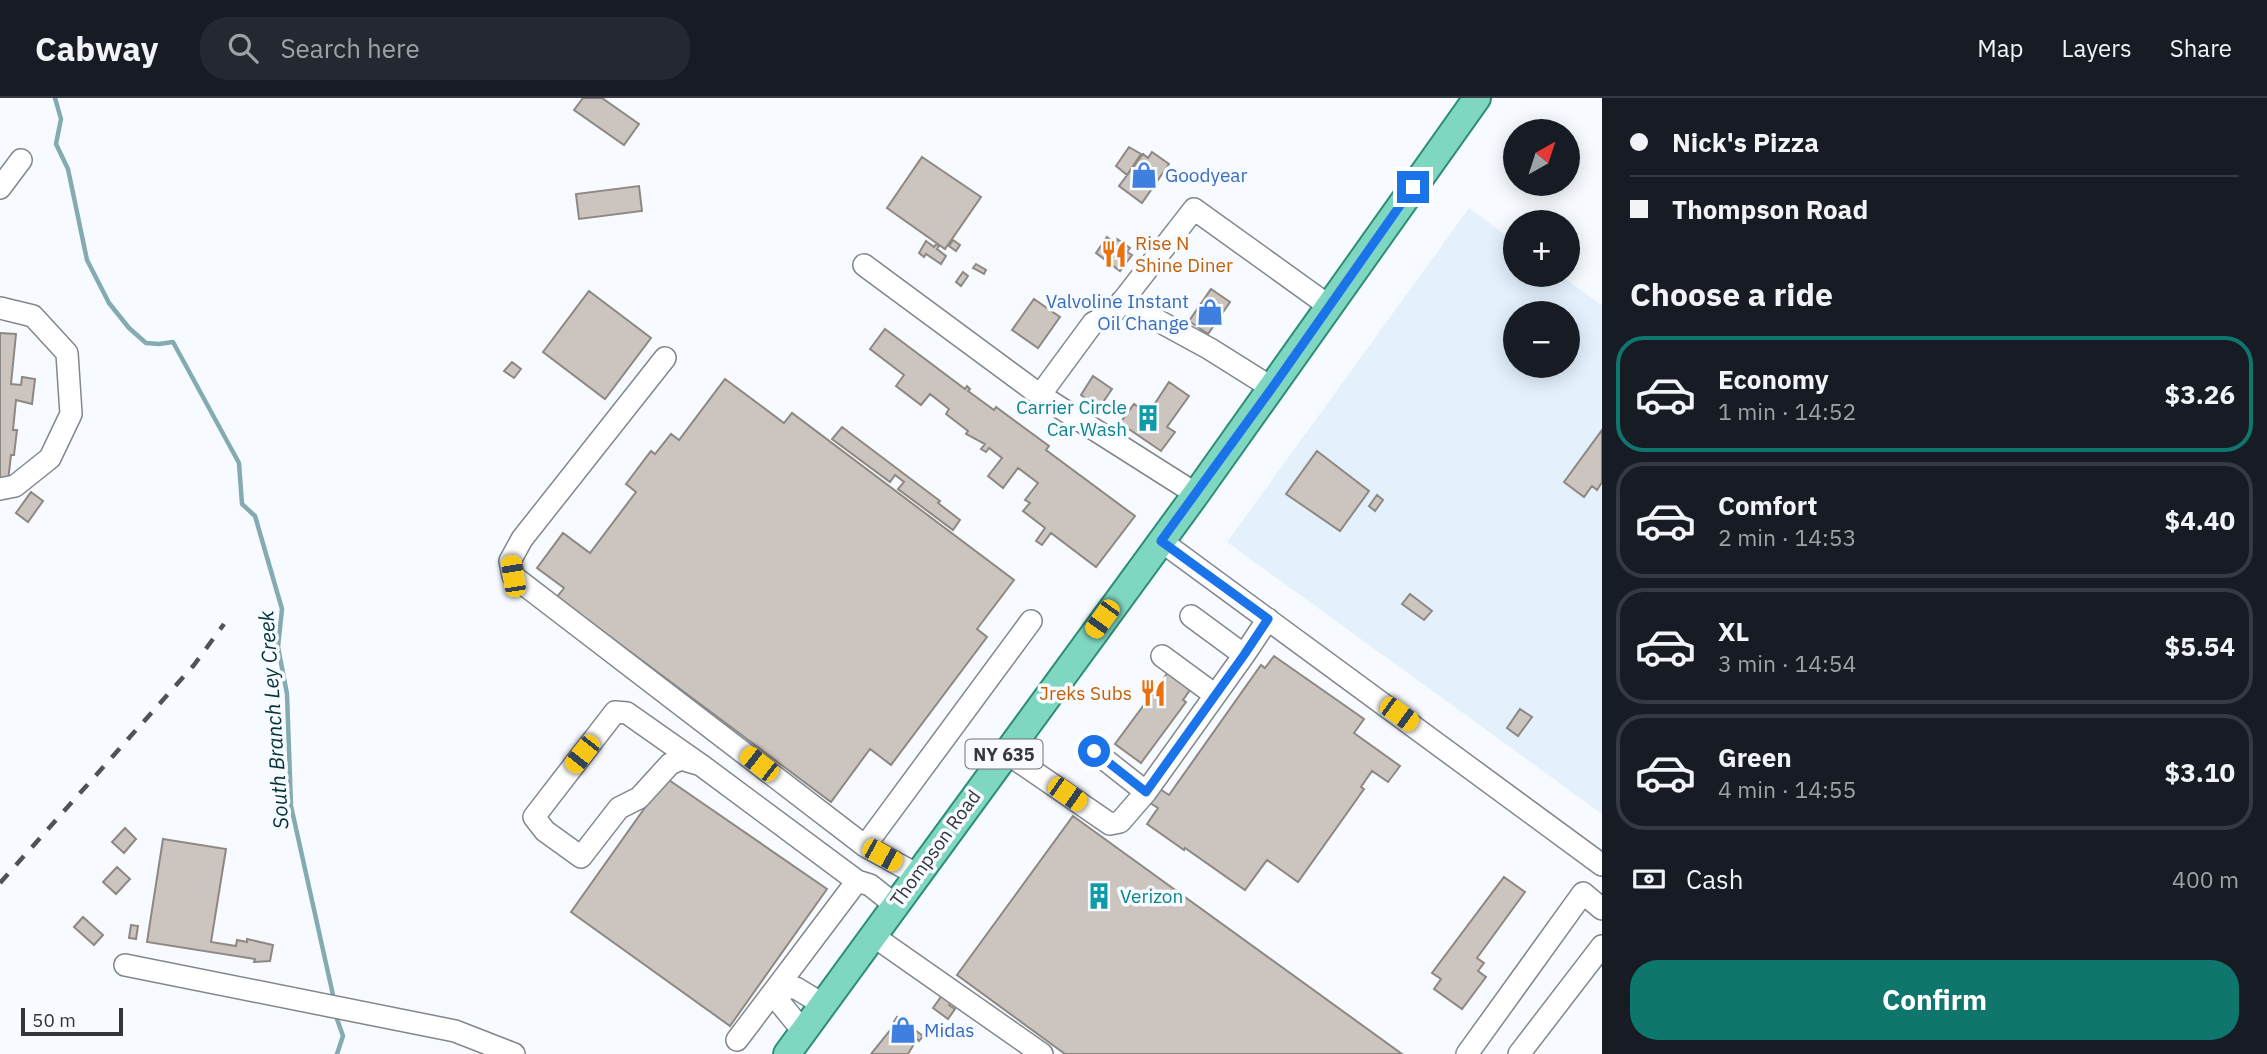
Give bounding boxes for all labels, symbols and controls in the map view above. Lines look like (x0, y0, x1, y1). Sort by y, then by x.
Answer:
search box (200, 17, 690, 80)
text: Cabway (35, 27, 158, 70)
icon: search (224, 29, 262, 67)
text: Search here (280, 31, 420, 65)
text: Map (1977, 32, 2024, 64)
text: Layers (2062, 32, 2132, 64)
text: Share (2170, 32, 2232, 64)
north arrow (1503, 119, 1580, 196)
map controls (1503, 119, 1580, 378)
text: Nick's Pizza (1672, 125, 1819, 159)
shop icon: Goodyear (1129, 160, 1159, 190)
place label: Goodyear (1165, 163, 1247, 187)
route end (1397, 171, 1429, 203)
text: Thompson Road (1672, 192, 1868, 226)
button: + (1503, 210, 1580, 287)
place label: Rise N Shine Diner (1135, 231, 1233, 277)
restaurant icon: Rise N Shine Diner (1099, 239, 1129, 269)
text: Choose a ride (1630, 273, 1833, 315)
place label: Valvoline Instant Oil Change (1046, 289, 1189, 335)
shop icon: Valvoline Instant Oil Change (1195, 297, 1225, 327)
button: − (1503, 301, 1580, 378)
text: Economy (1718, 362, 1829, 396)
icon: car (1634, 363, 1697, 426)
text: $3.26 (2165, 377, 2235, 411)
place label: Carrier Circle Car Wash (1016, 395, 1127, 441)
text: 1 min · 14:52 (1718, 396, 1856, 426)
building icon: Carrier Circle Car Wash (1133, 403, 1163, 433)
text: Comfort (1718, 488, 1817, 522)
icon: car (1634, 489, 1697, 552)
text: $4.40 (2165, 503, 2235, 537)
text: 2 min · 14:53 (1718, 522, 1856, 552)
car (500, 554, 527, 598)
car (1082, 596, 1123, 642)
water label: South Branch Ley Creek (251, 609, 295, 830)
text: XL (1718, 614, 1749, 648)
icon: car (1634, 615, 1697, 678)
text: $5.54 (2165, 629, 2235, 663)
text: 3 min · 14:54 (1718, 648, 1856, 678)
restaurant icon: Jreks Subs (1138, 678, 1168, 708)
place label: Jreks Subs (1039, 681, 1132, 705)
car (1376, 693, 1423, 735)
car (561, 731, 604, 777)
route start (1078, 735, 1110, 767)
road number: NY 635 (965, 740, 1042, 768)
text: Green (1718, 740, 1792, 774)
icon: car (1634, 741, 1697, 804)
car (736, 743, 783, 785)
text: $3.10 (2165, 755, 2235, 789)
car (1044, 773, 1091, 815)
text: 4 min · 14:55 (1718, 774, 1856, 804)
street label: Thompson Road (885, 785, 985, 911)
car (859, 836, 906, 874)
icon: cash (1630, 860, 1668, 898)
text: Cash (1686, 862, 1743, 896)
text: 400 m (2172, 864, 2239, 894)
building icon: Verizon (1084, 881, 1114, 911)
place label: Verizon (1120, 884, 1183, 908)
button: Confirm (1630, 960, 2239, 1040)
scale bar (21, 1005, 122, 1037)
text: 50 m (32, 1008, 76, 1032)
shop icon: Midas (888, 1015, 918, 1045)
place label: Midas (924, 1018, 975, 1042)

